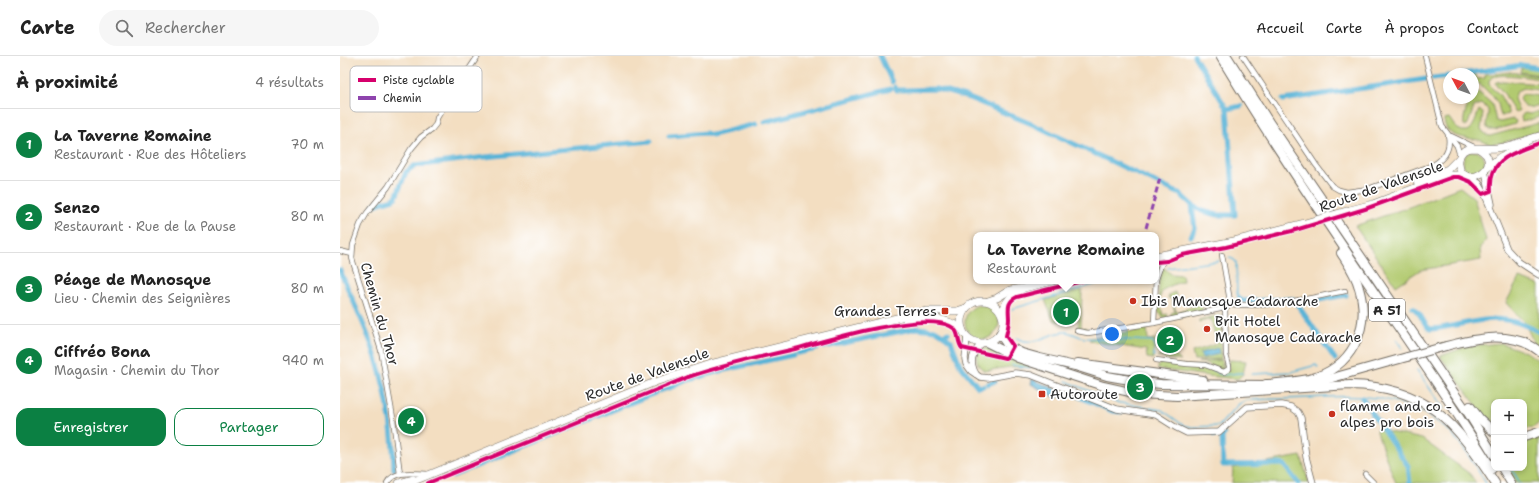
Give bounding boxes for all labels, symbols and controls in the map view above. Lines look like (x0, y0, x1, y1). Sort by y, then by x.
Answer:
search box (99, 10, 379, 46)
text: Carte (20, 15, 75, 40)
icon: search (113, 17, 135, 39)
text: Rechercher (145, 18, 226, 38)
text: Accueil (1256, 19, 1304, 37)
text: Carte (1326, 19, 1362, 37)
text: À propos (1384, 19, 1445, 37)
text: Contact (1467, 19, 1519, 37)
legend (350, 66, 482, 112)
north arrow (1443, 68, 1479, 104)
text: À proximité (16, 71, 118, 93)
text: Piste cyclable (383, 73, 455, 88)
text: 4 résultats (255, 74, 324, 91)
text: Chemin (383, 91, 422, 106)
text: La Taverne Romaine (54, 126, 212, 146)
text: 1 (26, 136, 32, 153)
text: 70 m (290, 136, 324, 153)
text: Restaurant · Rue des Hôteliers (54, 146, 246, 163)
street label: Route de Valensole (1317, 156, 1445, 216)
text: Senzo (54, 198, 100, 218)
text: 2 (24, 208, 34, 225)
text: 80 m (290, 208, 324, 225)
text: Restaurant · Rue de la Pause (54, 218, 236, 235)
popup (973, 232, 1159, 284)
text: La Taverne Romaine (987, 240, 1145, 260)
street label: Chemin du Thor (357, 260, 403, 368)
text: Restaurant (987, 260, 1057, 277)
text: Péage de Manosque (54, 270, 211, 290)
text: 3 (24, 280, 34, 297)
text: 80 m (290, 280, 324, 297)
text: Lieu · Chemin des Seignières (54, 290, 231, 307)
place label: Ibis Manosque Cadarache (1141, 292, 1319, 310)
marker: Ibis Manosque Cadarache (1128, 296, 1138, 306)
pin: 1 (1053, 297, 1079, 327)
road number: A 51 (1369, 299, 1405, 321)
place label: Grandes Terres (834, 302, 937, 320)
marker: Grandes Terres (940, 306, 950, 316)
place label: Brit Hotel Manosque Cadarache (1215, 312, 1362, 346)
your location (1102, 324, 1122, 344)
marker: Brit Hotel Manosque Cadarache (1202, 324, 1212, 334)
pin: 2 (1157, 325, 1183, 355)
text: Ciffréo Bona (54, 342, 150, 362)
street label: Route de Valensole (583, 343, 711, 405)
text: 4 (24, 352, 34, 369)
text: 940 m (282, 352, 324, 369)
text: Magasin · Chemin du Thor (54, 362, 220, 379)
pin: 3 (1127, 372, 1153, 402)
place label: Autoroute (1050, 385, 1118, 403)
marker: Autoroute (1037, 389, 1047, 399)
place label: flamme and co - alpes pro bois (1340, 397, 1453, 431)
map controls (1491, 399, 1527, 471)
button: + (1491, 399, 1527, 435)
pin: 4 (398, 406, 424, 436)
button: Enregistrer (16, 408, 166, 446)
button: Partager (174, 408, 324, 446)
marker: flamme and co - alpes pro bois (1327, 409, 1337, 419)
button: − (1491, 435, 1527, 471)

